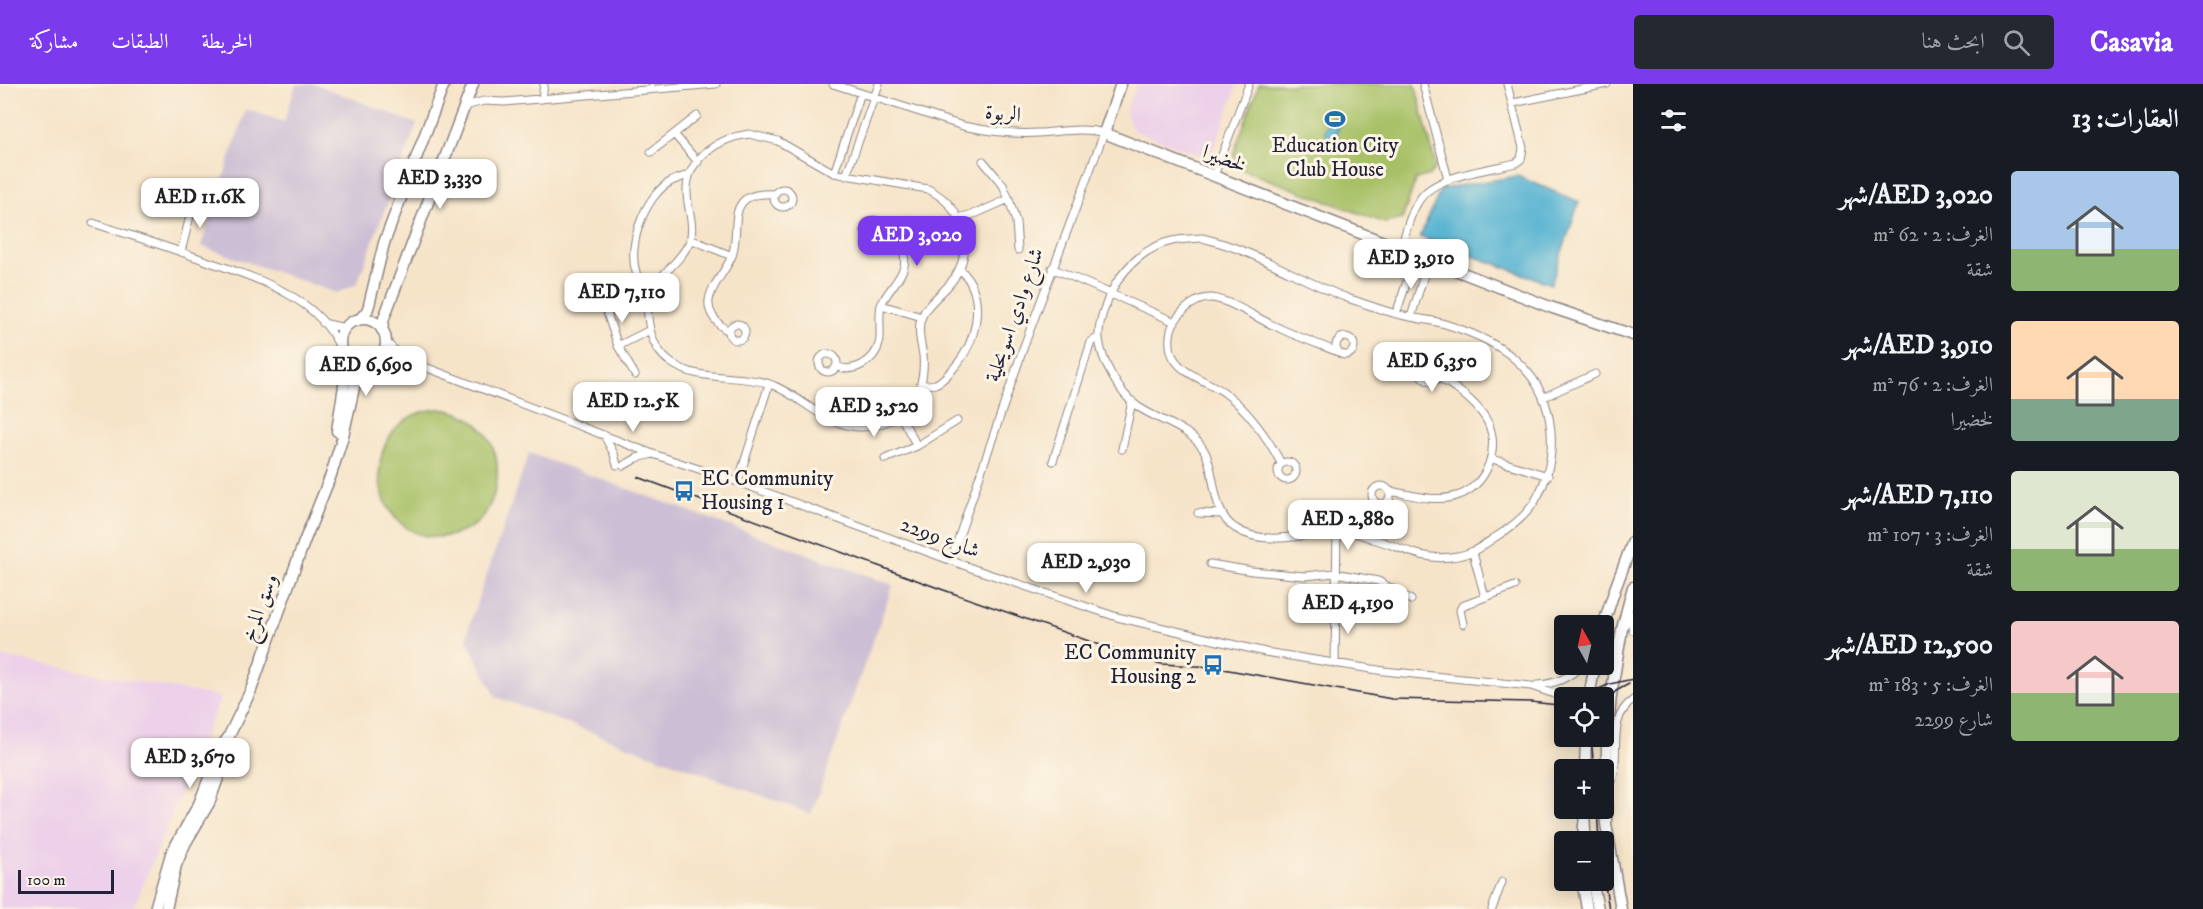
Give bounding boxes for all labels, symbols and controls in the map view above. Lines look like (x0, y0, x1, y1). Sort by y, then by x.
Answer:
search box (1634, 15, 2054, 69)
text: Casavia (2090, 25, 2173, 60)
icon: search (2000, 26, 2033, 59)
text: ابحث هنا (1921, 28, 1985, 55)
text: مشاركة (30, 29, 78, 55)
text: الطبقات (111, 29, 168, 55)
text: الخريطة (201, 29, 253, 55)
street label: الربوة (984, 99, 1022, 129)
text: العقارات: 13 (2072, 103, 2179, 136)
icon: filters (1657, 104, 1690, 137)
sports icon: Education City Club House (1323, 107, 1347, 131)
place label: Education City Club House (1271, 133, 1400, 183)
street label: لخضيرا (1199, 139, 1249, 179)
pin: AED 3,330 (371, 159, 509, 210)
text: AED 3,330 (398, 166, 482, 191)
pin: AED 11.6K (131, 178, 269, 229)
text: AED 3,020/شهر (1839, 179, 1993, 212)
text: AED 11.6K (155, 185, 245, 210)
icon: home (2059, 195, 2131, 267)
pin: AED 3,020 (848, 216, 986, 267)
text: AED 3,020 (872, 223, 962, 248)
text: الغرف: 2 · 62 m² (1873, 223, 1993, 248)
pin: AED 3,910 (1342, 239, 1480, 290)
street label: شارع وادي اسويحلية (980, 245, 1054, 387)
text: AED 3,910 (1368, 246, 1454, 271)
text: شقة (1967, 258, 1993, 283)
pin: AED 7,110 (553, 273, 691, 324)
text: AED 7,110 (578, 280, 666, 305)
text: AED 3,910/شهر (1843, 329, 1993, 362)
pin: AED 6,350 (1363, 342, 1501, 393)
icon: home (2059, 345, 2131, 417)
pin: AED 6,690 (297, 346, 435, 397)
text: AED 6,350 (1387, 349, 1477, 374)
text: AED 6,690 (319, 353, 413, 378)
text: الغرف: 2 · 76 m² (1873, 373, 1993, 398)
pin: AED 12.5K (564, 382, 702, 433)
pin: AED 3,520 (805, 387, 943, 438)
text: AED 12.5K (587, 389, 679, 414)
text: AED 3,520 (829, 394, 919, 419)
text: لخضيرا (1951, 408, 1993, 433)
place label: EC Community Housing 1 (701, 466, 834, 516)
bus stop icon: EC Community Housing 1 (672, 479, 696, 503)
text: AED 7,110/شهر (1843, 479, 1993, 512)
icon: home (2059, 495, 2131, 567)
pin: AED 2,880 (1279, 500, 1417, 551)
text: AED 2,880 (1302, 507, 1394, 532)
street label: شارع 2299 (895, 512, 983, 568)
text: الغرف: 3 · 107 m² (1867, 523, 1993, 548)
pin: AED 2,930 (1017, 543, 1155, 594)
text: AED 2,930 (1041, 550, 1131, 575)
text: شقة (1967, 558, 1993, 583)
street label: وسق المرخ (236, 570, 289, 647)
pin: AED 4,190 (1279, 584, 1417, 635)
text: AED 4,190 (1302, 591, 1394, 616)
north arrow (1554, 615, 1614, 675)
map controls (1554, 615, 1614, 891)
text: AED 12,500/شهر (1826, 629, 1993, 662)
place label: EC Community Housing 2 (1064, 640, 1197, 690)
icon: home (2059, 645, 2131, 717)
bus stop icon: EC Community Housing 2 (1201, 653, 1225, 677)
text: الغرف: 5 · 183 m² (1868, 673, 1993, 698)
button: locate (1554, 687, 1614, 747)
text: شارع 2299 (1914, 708, 1993, 733)
pin: AED 3,670 (121, 738, 259, 789)
text: AED 3,670 (145, 745, 235, 770)
button: + (1554, 759, 1614, 819)
button: − (1554, 831, 1614, 891)
scale bar (18, 867, 114, 894)
text: 100 m (27, 870, 66, 890)

